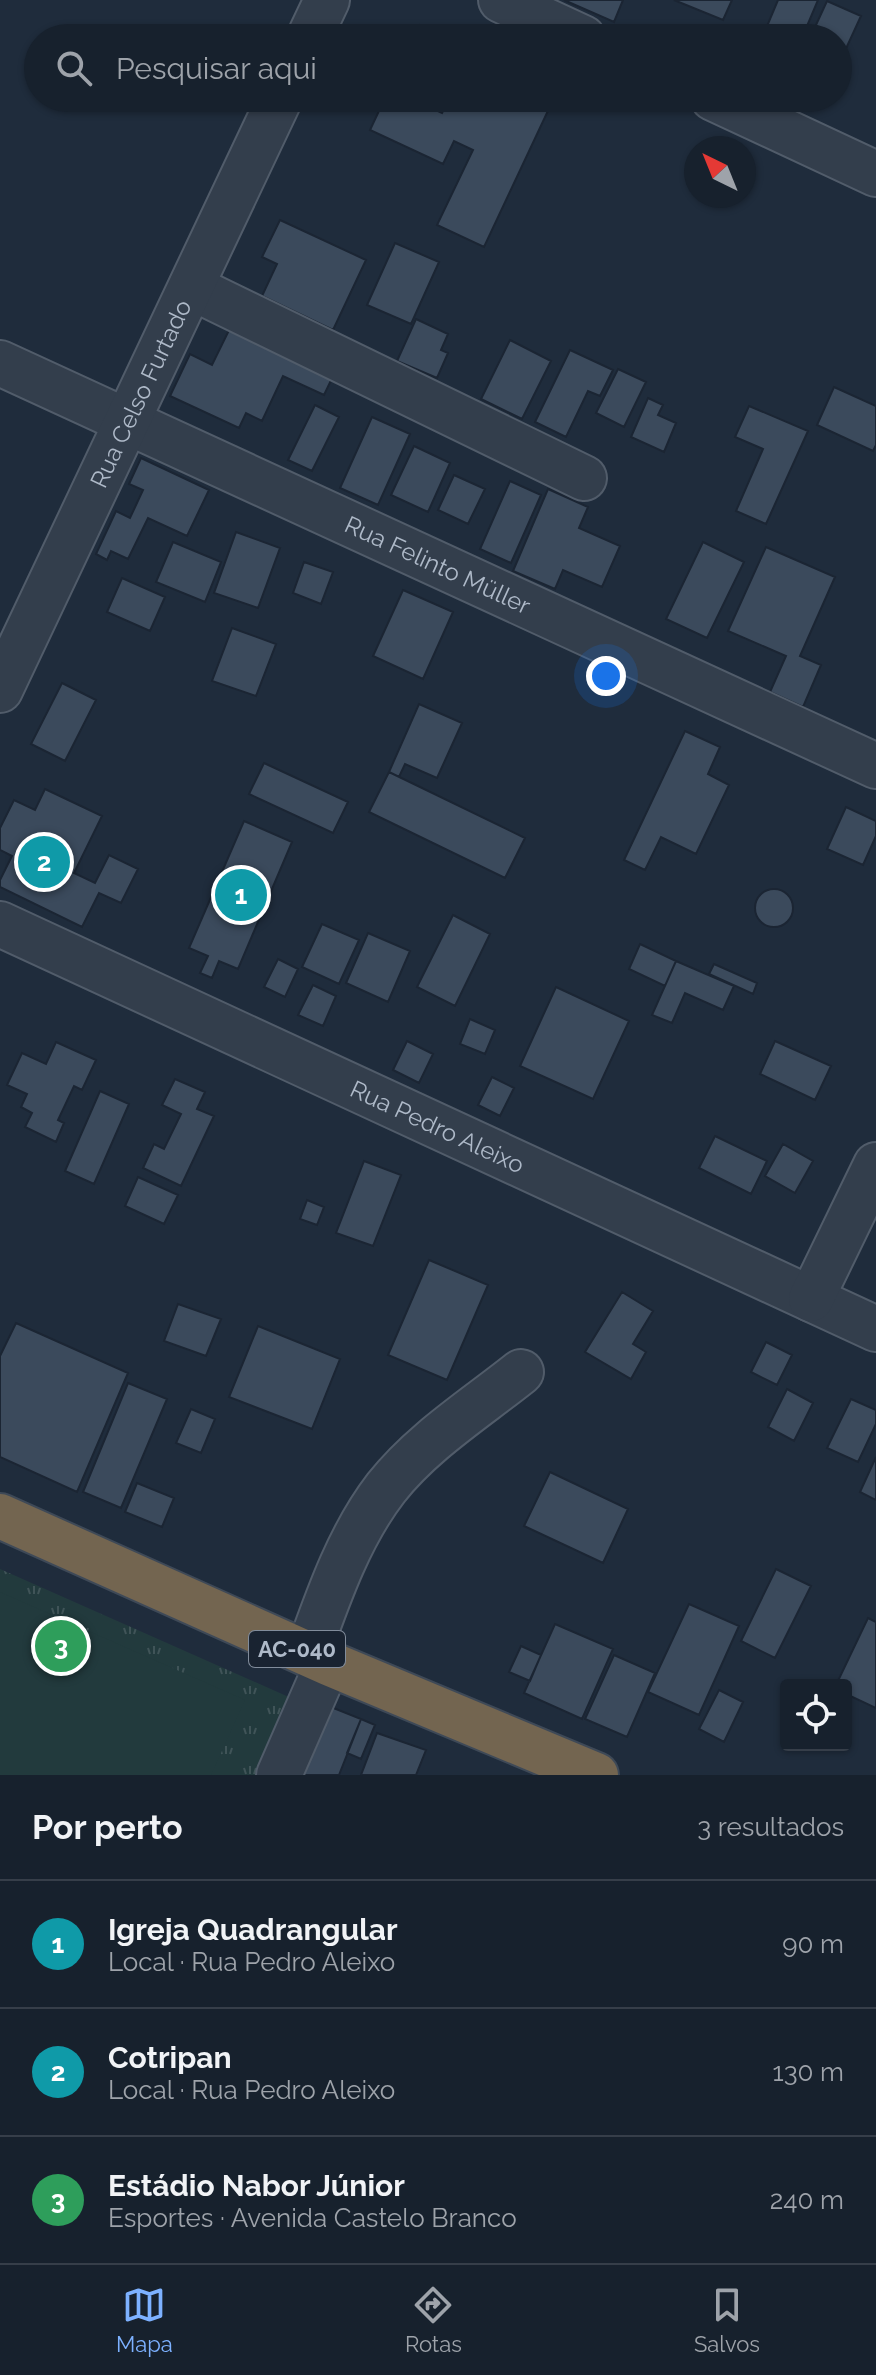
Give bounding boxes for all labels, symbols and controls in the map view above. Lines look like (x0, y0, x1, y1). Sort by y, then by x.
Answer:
search box (24, 24, 852, 112)
icon: search (52, 46, 96, 90)
text: Pesquisar aqui (116, 51, 317, 86)
north arrow (684, 136, 756, 208)
street label: Rua Celso Furtado (83, 295, 197, 492)
street label: Rua Felinto Müller (340, 509, 536, 620)
your location (586, 656, 626, 696)
pin: 2 (18, 832, 70, 892)
pin: 1 (215, 865, 267, 925)
street label: Rua Pedro Aleixo (346, 1074, 529, 1179)
pin: 3 (35, 1616, 87, 1676)
road number: AC-040 (249, 1631, 345, 1667)
map controls (780, 1679, 852, 1751)
button: locate (780, 1679, 852, 1751)
text: Por perto (32, 1807, 183, 1847)
text: 3 resultados (697, 1812, 844, 1842)
text: Igreja Quadrangular (108, 1912, 398, 1947)
text: 1 (52, 1929, 64, 1959)
text: 90 m (782, 1929, 844, 1959)
text: Local · Rua Pedro Aleixo (108, 1947, 395, 1977)
text: Cotripan (108, 2040, 232, 2075)
text: 2 (51, 2057, 65, 2087)
text: 130 m (773, 2057, 844, 2087)
text: Local · Rua Pedro Aleixo (108, 2075, 395, 2105)
text: Estádio Nabor Júnior (108, 2168, 405, 2203)
text: 3 (51, 2185, 65, 2215)
text: 240 m (770, 2185, 844, 2215)
text: Esportes · Avenida Castelo Branco (108, 2203, 517, 2233)
tab: Mapa (116, 2283, 173, 2357)
tab: Rotas (405, 2283, 462, 2357)
tab: Salvos (694, 2283, 760, 2357)

